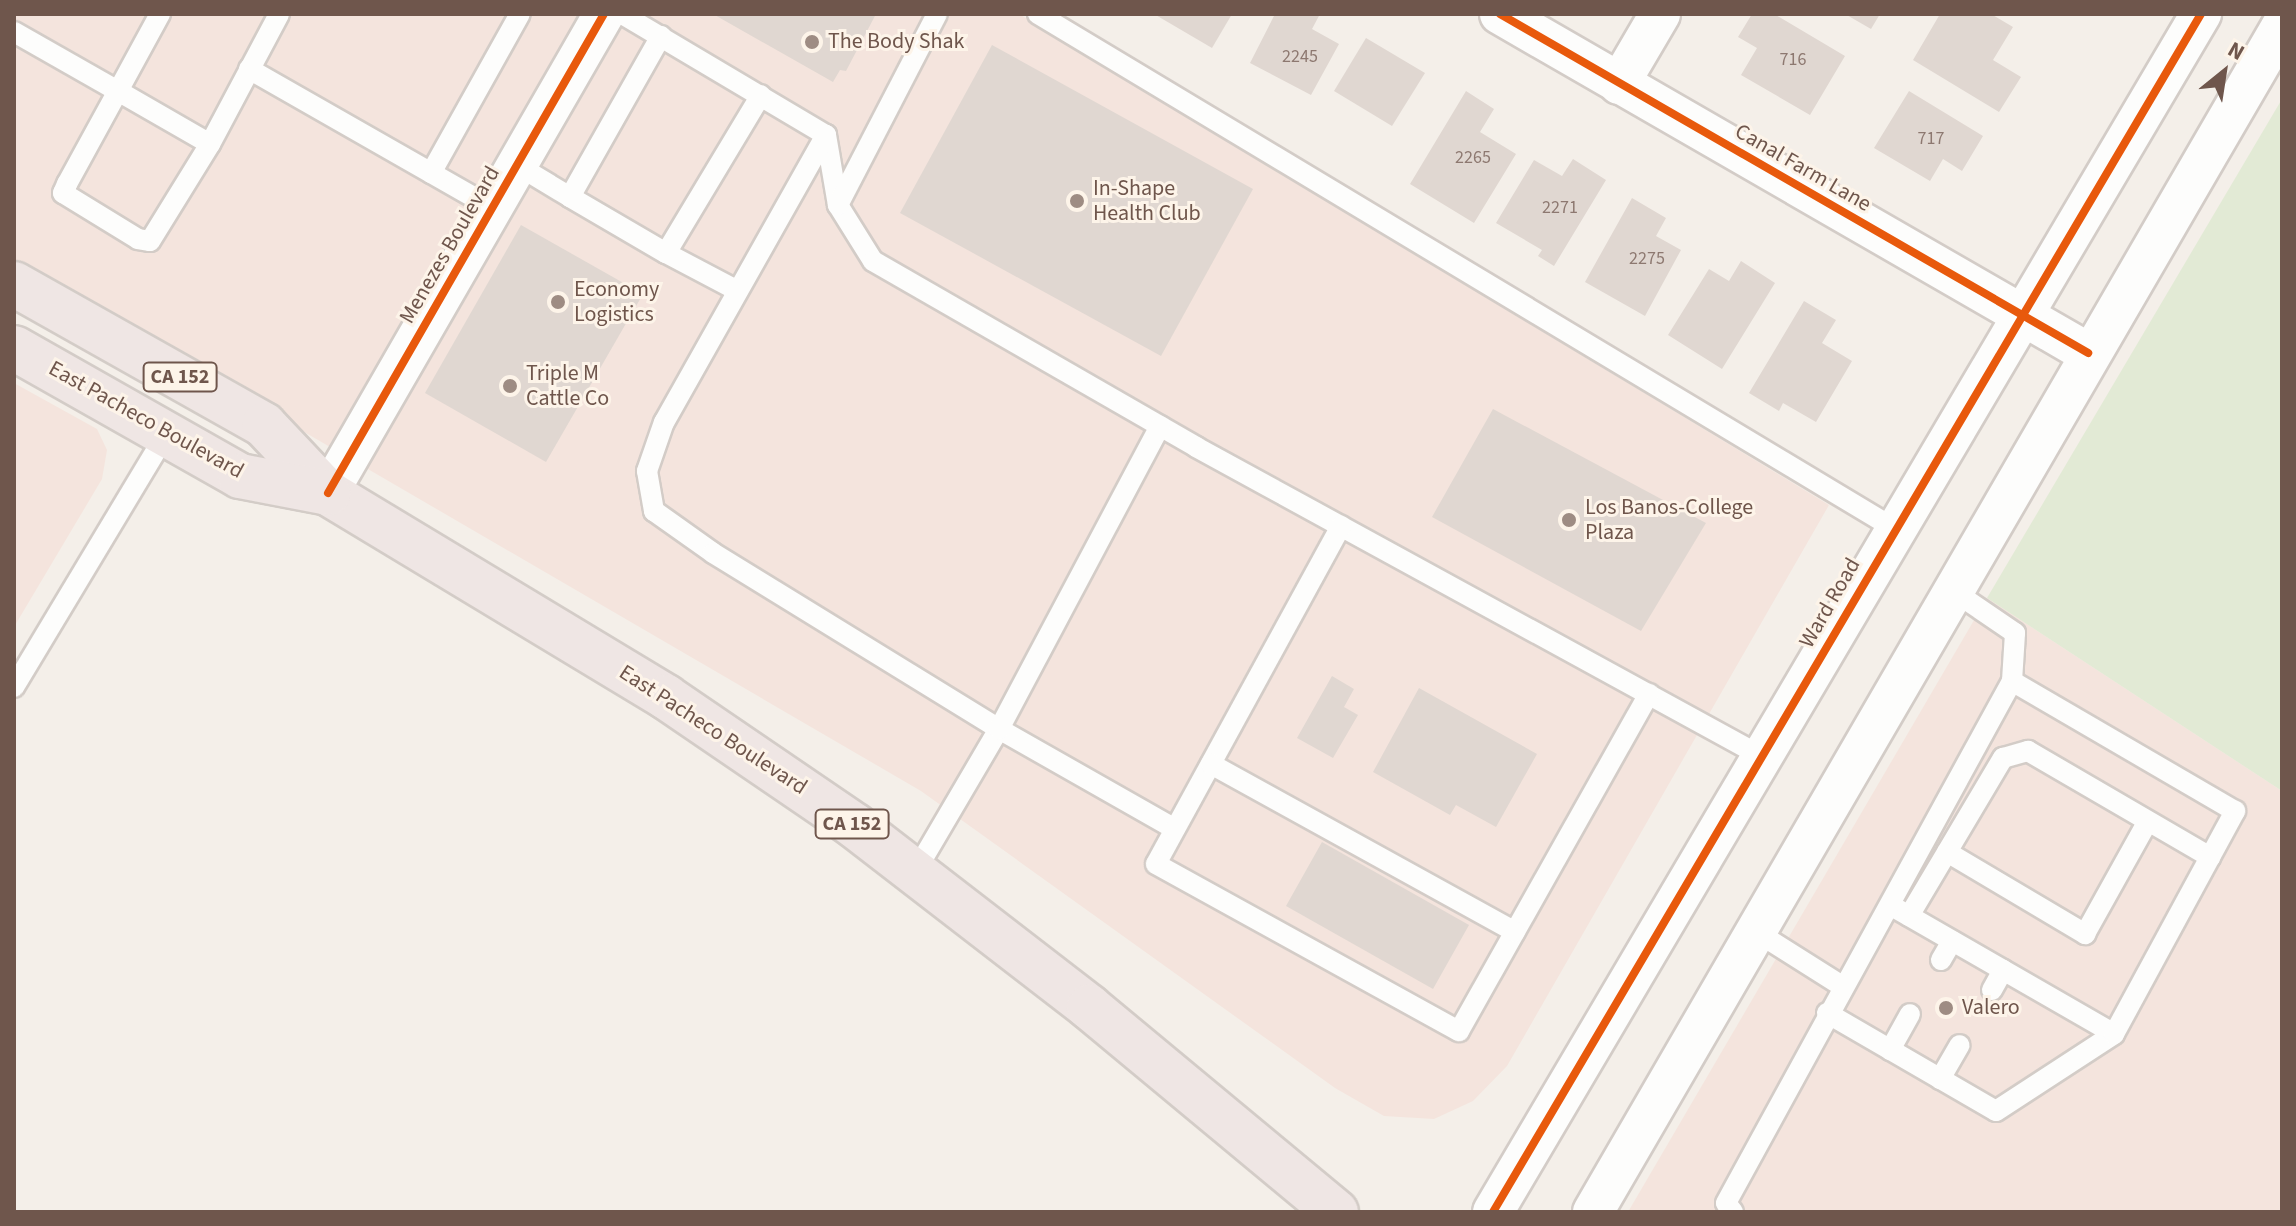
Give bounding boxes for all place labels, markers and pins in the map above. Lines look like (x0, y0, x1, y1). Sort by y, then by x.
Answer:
place label: The Body Shak (828, 29, 965, 55)
marker: The Body Shak (803, 33, 821, 51)
place label: In-Shape Health Club (1093, 175, 1201, 226)
marker: In-Shape Health Club (1068, 192, 1086, 210)
place label: Economy Logistics (574, 276, 659, 328)
marker: Economy Logistics (549, 293, 567, 311)
place label: Triple M Cattle Co (526, 360, 609, 412)
marker: Triple M Cattle Co (501, 377, 519, 395)
place label: Los Banos-College Plaza (1585, 494, 1753, 546)
marker: Los Banos-College Plaza (1560, 511, 1578, 529)
place label: Valero (1962, 995, 2020, 1021)
marker: Valero (1937, 999, 1955, 1017)

